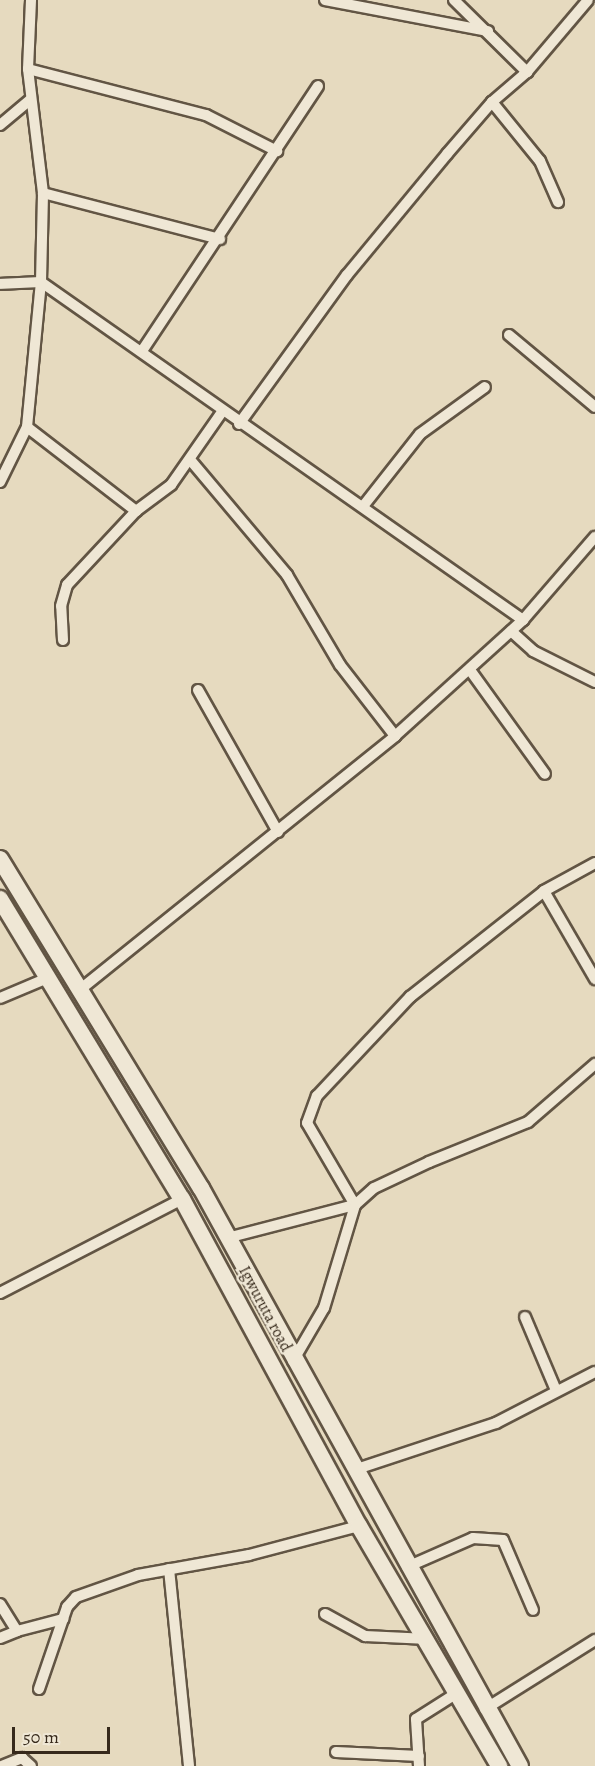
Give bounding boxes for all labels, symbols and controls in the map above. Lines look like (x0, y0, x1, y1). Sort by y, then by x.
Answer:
street label: Igwuruta road (234, 1263, 296, 1355)
scale bar (15, 1715, 112, 1753)
text: 50 m (23, 1725, 59, 1749)

